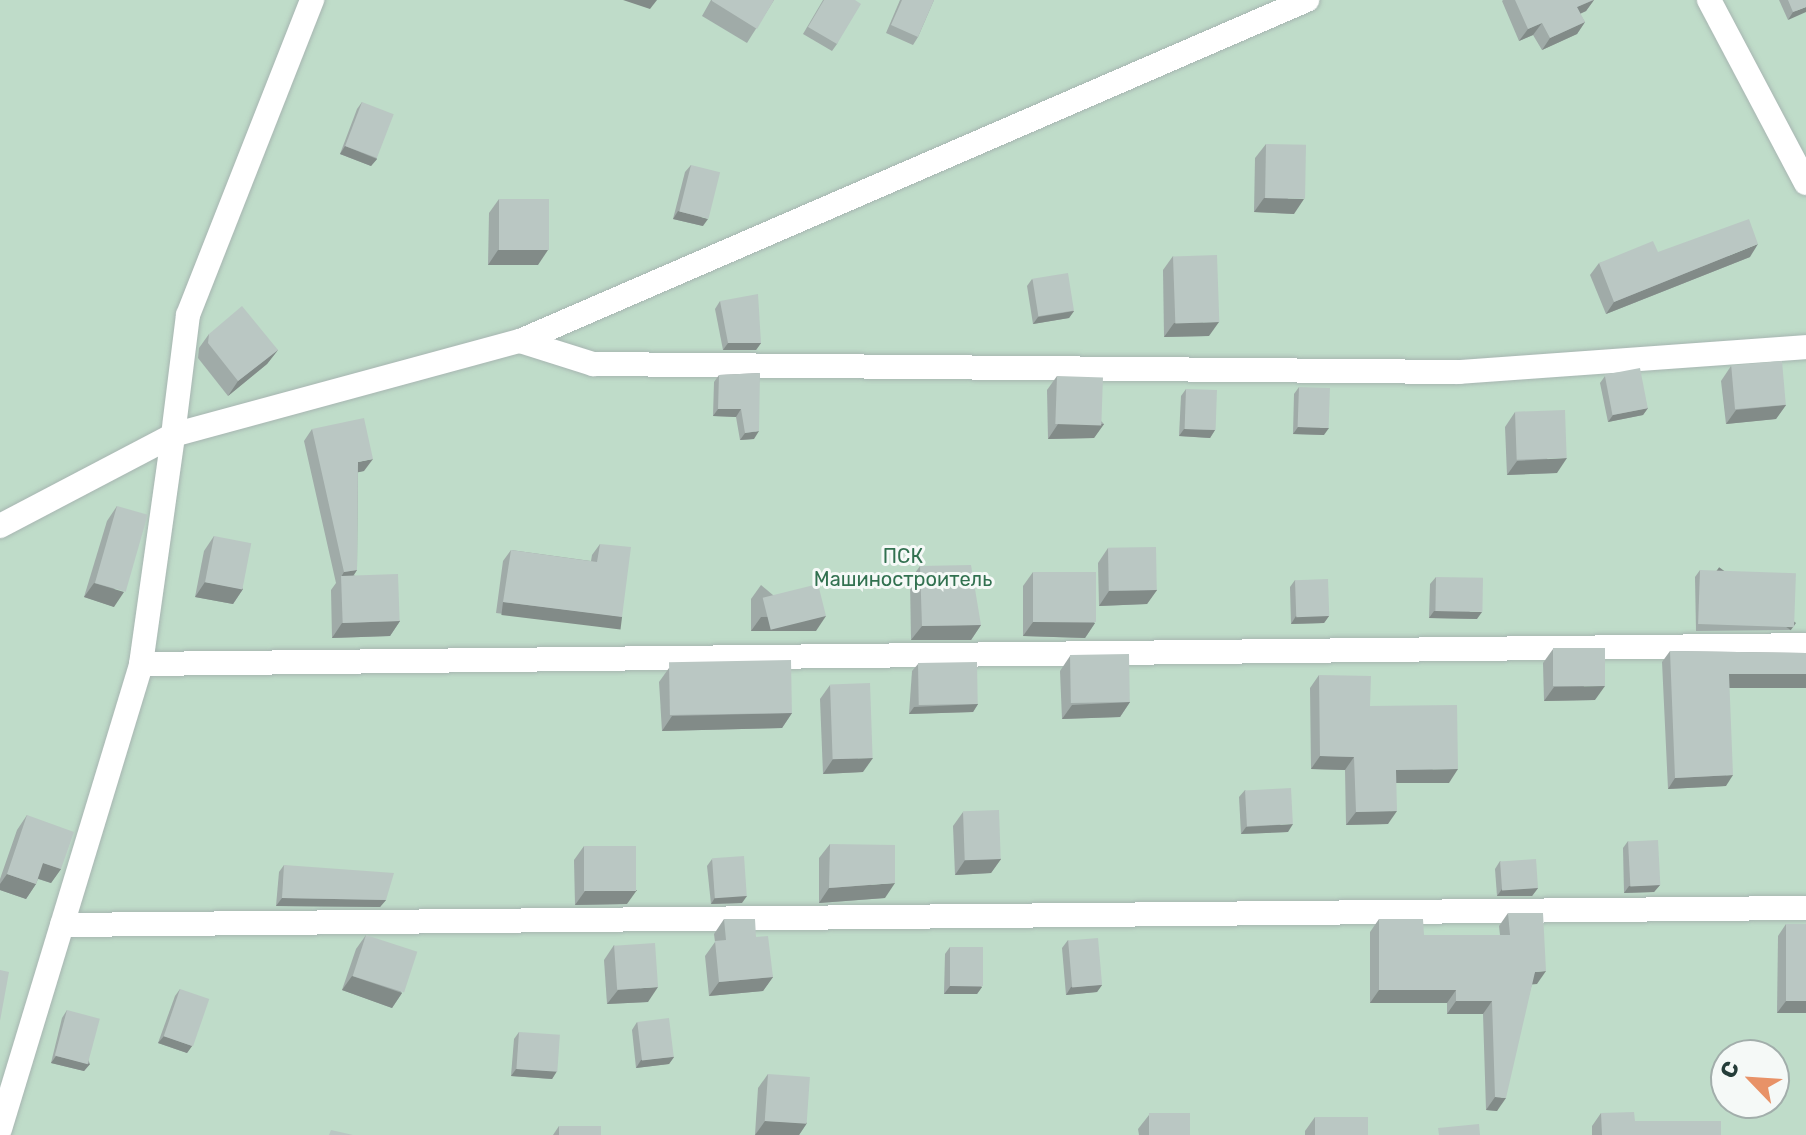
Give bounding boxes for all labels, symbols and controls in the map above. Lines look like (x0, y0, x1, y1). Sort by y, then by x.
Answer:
park label: ПСК Машиностроитель (814, 544, 992, 591)
north arrow (1710, 1039, 1790, 1119)
text: С (1714, 1057, 1745, 1082)

